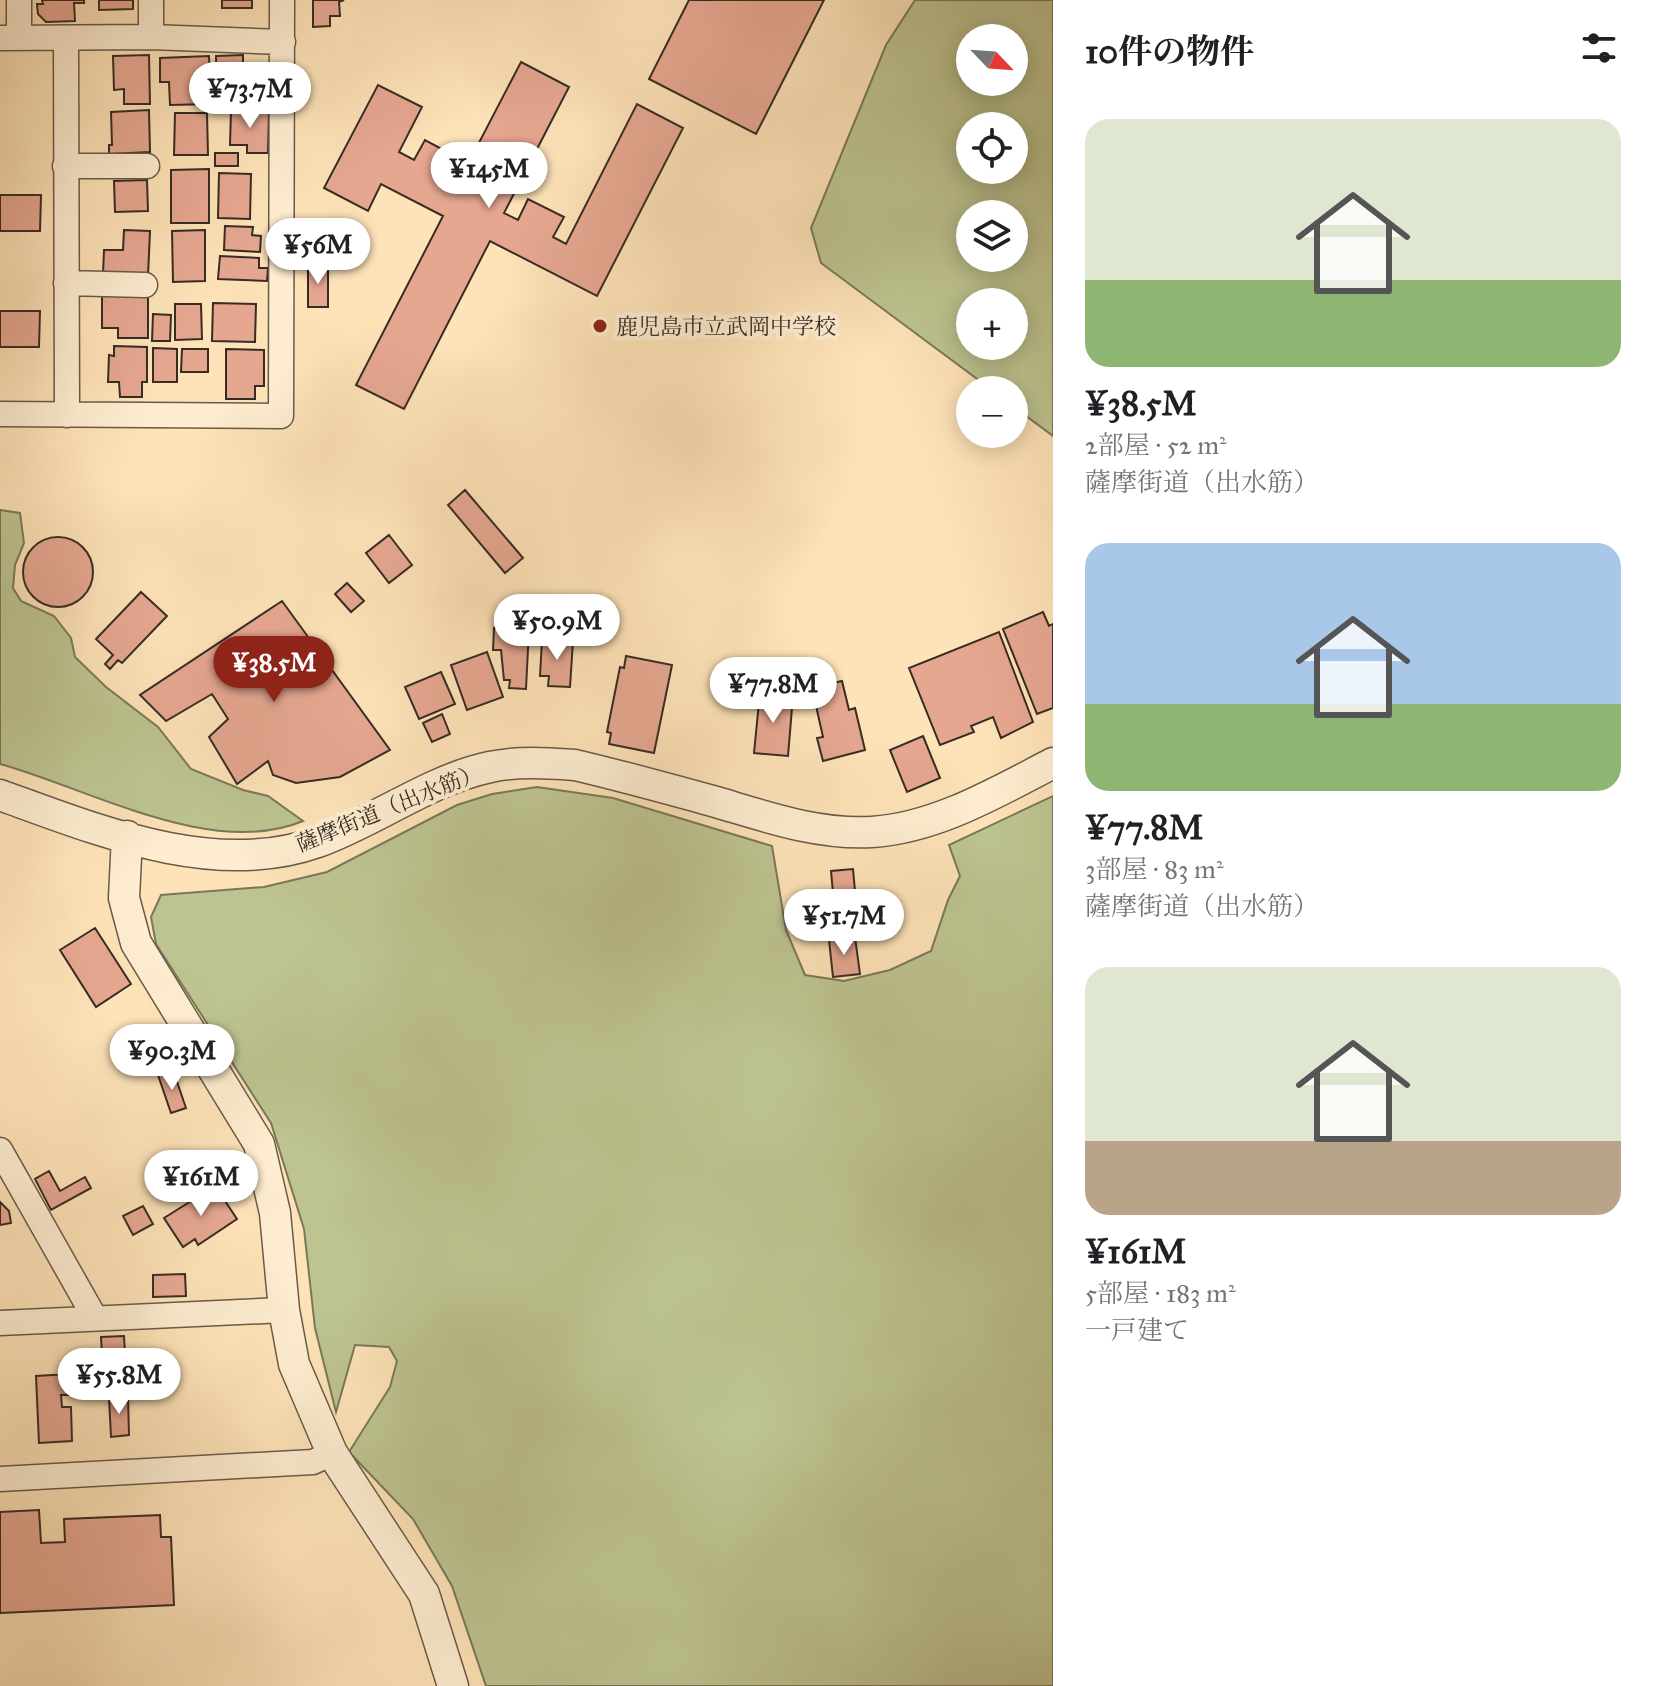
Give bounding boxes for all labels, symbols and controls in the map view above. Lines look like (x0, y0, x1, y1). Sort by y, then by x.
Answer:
north arrow (956, 24, 1028, 96)
map controls (956, 24, 1028, 448)
icon: filters (1577, 26, 1621, 70)
text: 10件の物件 (1085, 31, 1254, 72)
pin: ¥73.7M (185, 62, 315, 130)
text: ¥73.7M (207, 72, 293, 104)
button: locate (956, 112, 1028, 184)
pin: ¥145M (433, 142, 545, 210)
text: ¥145M (449, 152, 529, 184)
icon: home (1281, 171, 1425, 315)
button: layers (956, 200, 1028, 272)
pin: ¥56M (271, 218, 365, 286)
text: ¥56M (283, 228, 353, 260)
button: + (956, 288, 1028, 360)
place label: 鹿児島市立武岡中学校 (616, 313, 836, 340)
marker: 鹿児島市立武岡中学校 (591, 317, 609, 335)
button: − (956, 376, 1028, 448)
text: ¥38.5M (1085, 383, 1196, 424)
text: 2部屋 · 52 m² (1085, 429, 1227, 461)
text: 薩摩街道（出水筋） (1085, 466, 1319, 498)
pin: ¥50.9M (492, 594, 622, 662)
icon: home (1281, 595, 1425, 739)
text: ¥50.9M (512, 604, 602, 636)
pin: ¥38.5M (209, 636, 339, 704)
text: ¥38.5M (231, 646, 317, 678)
pin: ¥77.8M (708, 657, 838, 725)
text: ¥77.8M (728, 667, 818, 699)
street label: 薩摩街道（出水筋） (292, 758, 486, 858)
text: ¥77.8M (1085, 807, 1203, 848)
text: 3部屋 · 83 m² (1085, 853, 1224, 885)
pin: ¥51.7M (779, 889, 909, 957)
text: 薩摩街道（出水筋） (1085, 890, 1319, 922)
text: ¥51.7M (802, 899, 886, 931)
icon: home (1281, 1019, 1425, 1163)
pin: ¥90.3M (107, 1024, 237, 1092)
text: ¥90.3M (128, 1034, 216, 1066)
pin: ¥161M (145, 1150, 257, 1218)
text: ¥161M (162, 1160, 240, 1192)
text: ¥161M (1085, 1231, 1186, 1272)
text: 5部屋 · 183 m² (1085, 1277, 1235, 1309)
text: 一戸建て (1085, 1314, 1189, 1346)
pin: ¥55.8M (54, 1348, 184, 1416)
text: ¥55.8M (76, 1358, 162, 1390)

